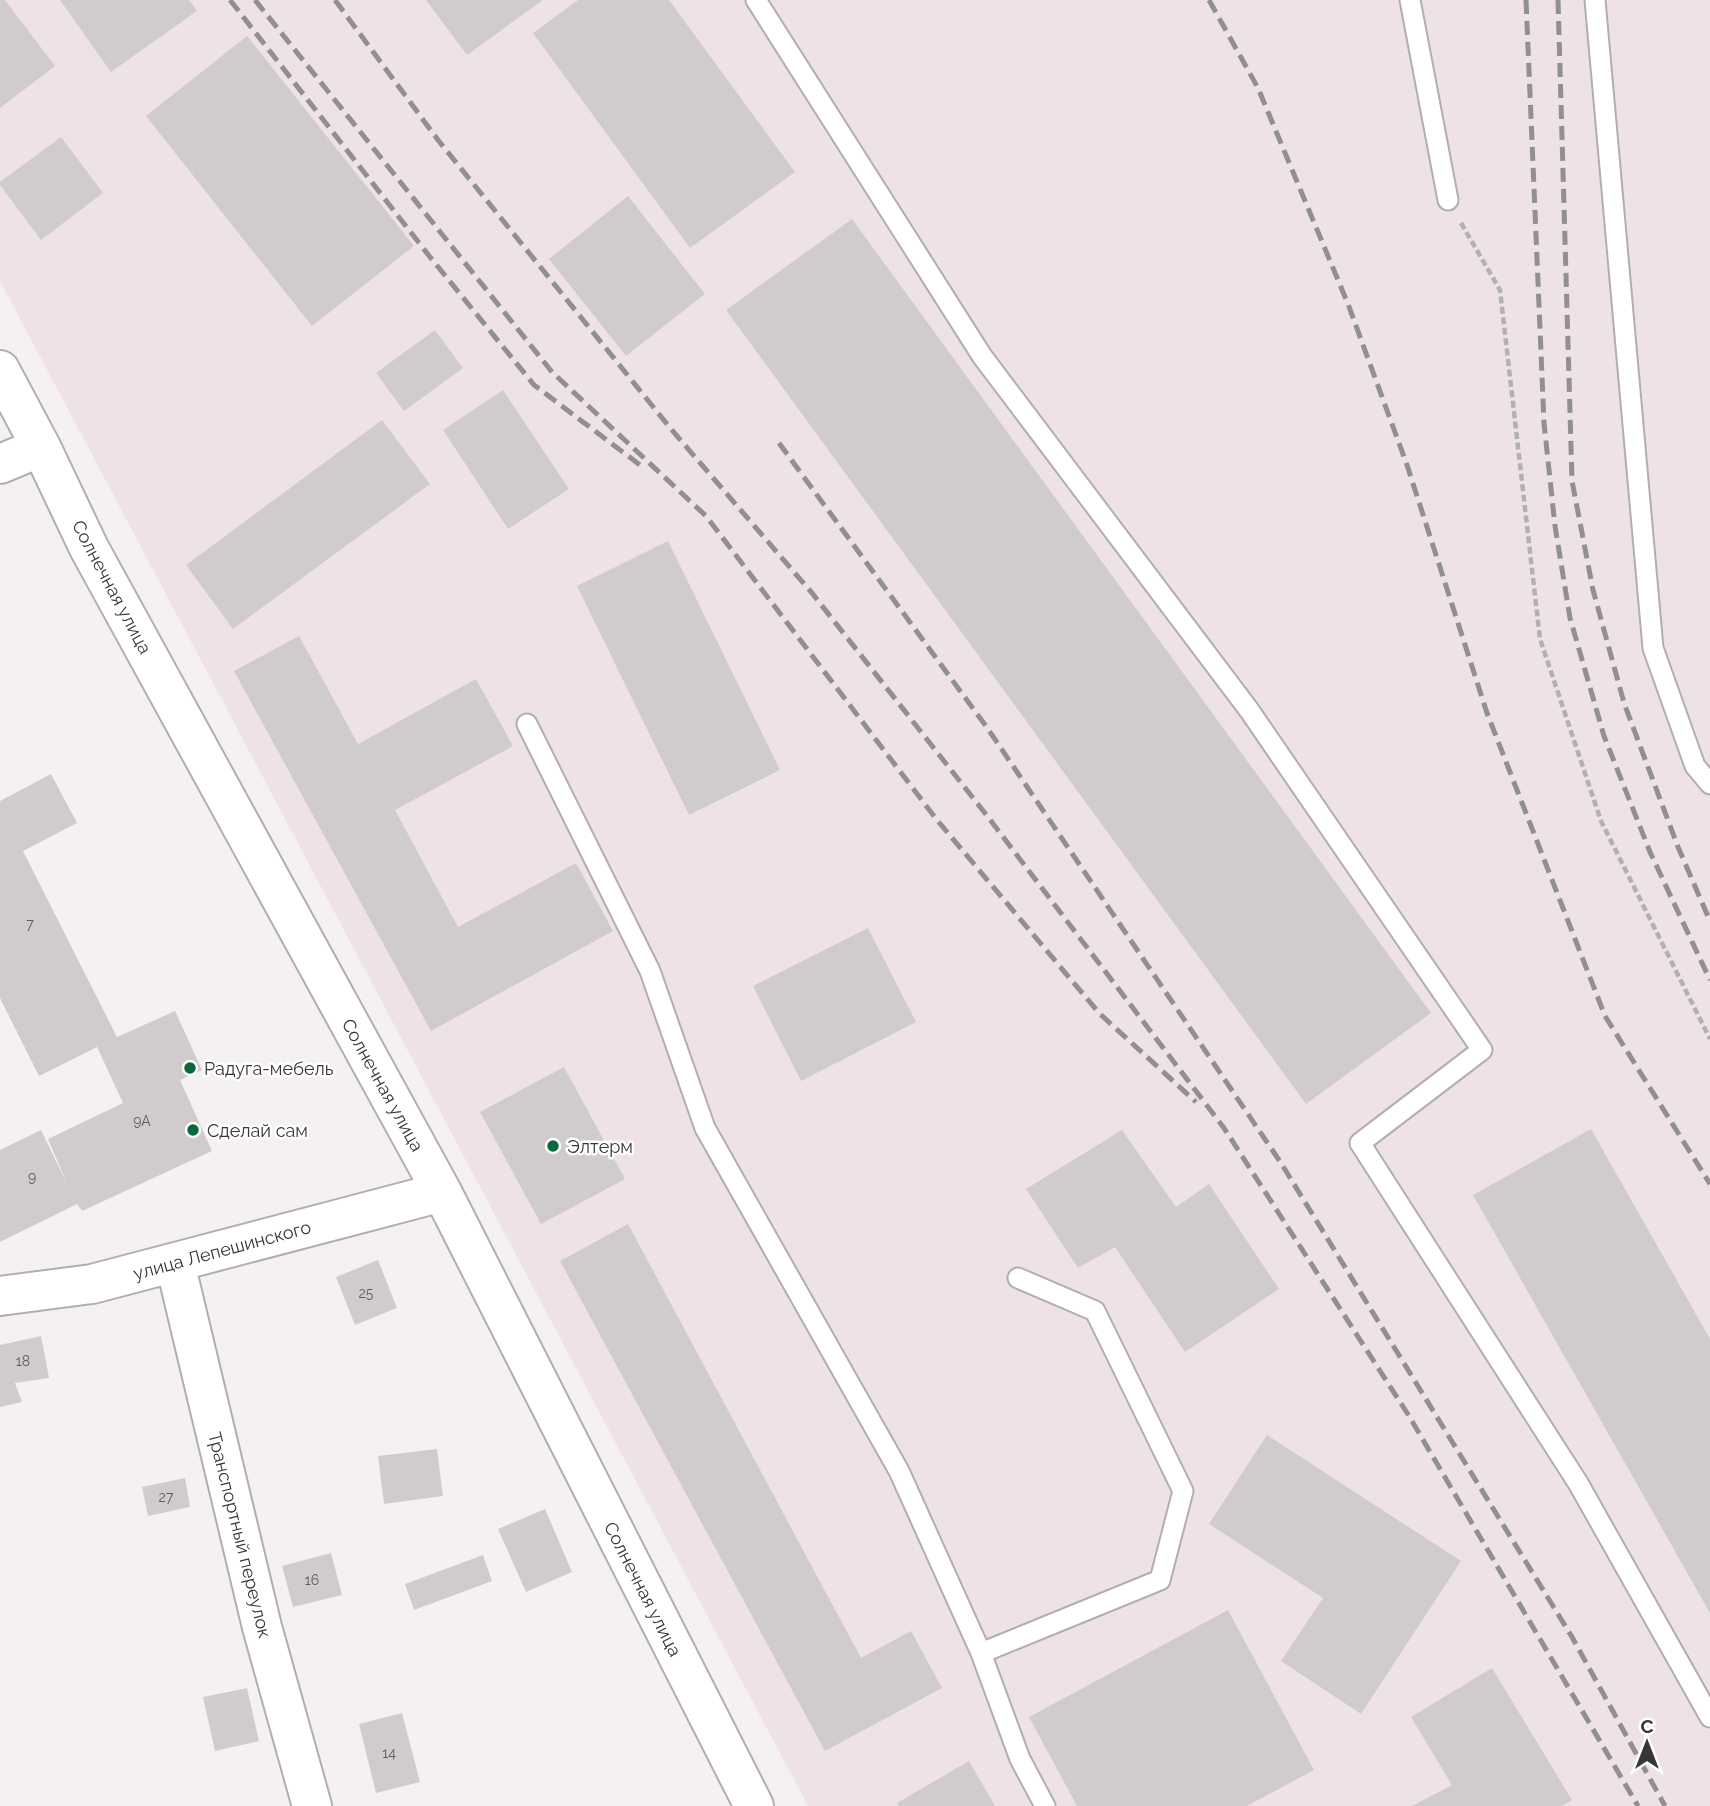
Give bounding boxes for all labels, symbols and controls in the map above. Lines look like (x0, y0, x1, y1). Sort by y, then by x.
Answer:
street label: Солнечная улица (68, 517, 156, 657)
house number: 7 (26, 916, 34, 932)
street label: Солнечная улица (338, 1015, 428, 1155)
place label: Радуга-мебель (204, 1058, 334, 1079)
marker: Радуга-мебель (182, 1060, 198, 1076)
house number: 9А (133, 1113, 151, 1129)
place label: Сделай сам (207, 1120, 308, 1141)
marker: Сделай сам (185, 1122, 201, 1138)
place label: Элтерм (567, 1136, 633, 1157)
marker: Элтерм (545, 1138, 561, 1154)
house number: 9 (28, 1169, 36, 1185)
street label: улица Лепешинского (131, 1216, 313, 1284)
house number: 25 (359, 1285, 374, 1301)
house number: 18 (16, 1353, 30, 1369)
street label: Транспортный переулок (204, 1430, 276, 1640)
house number: 27 (159, 1489, 174, 1505)
street label: Солнечная улица (600, 1518, 686, 1660)
house number: 16 (305, 1572, 319, 1588)
north arrow (1612, 1708, 1682, 1778)
text: С (1640, 1715, 1654, 1737)
house number: 14 (382, 1745, 396, 1761)

